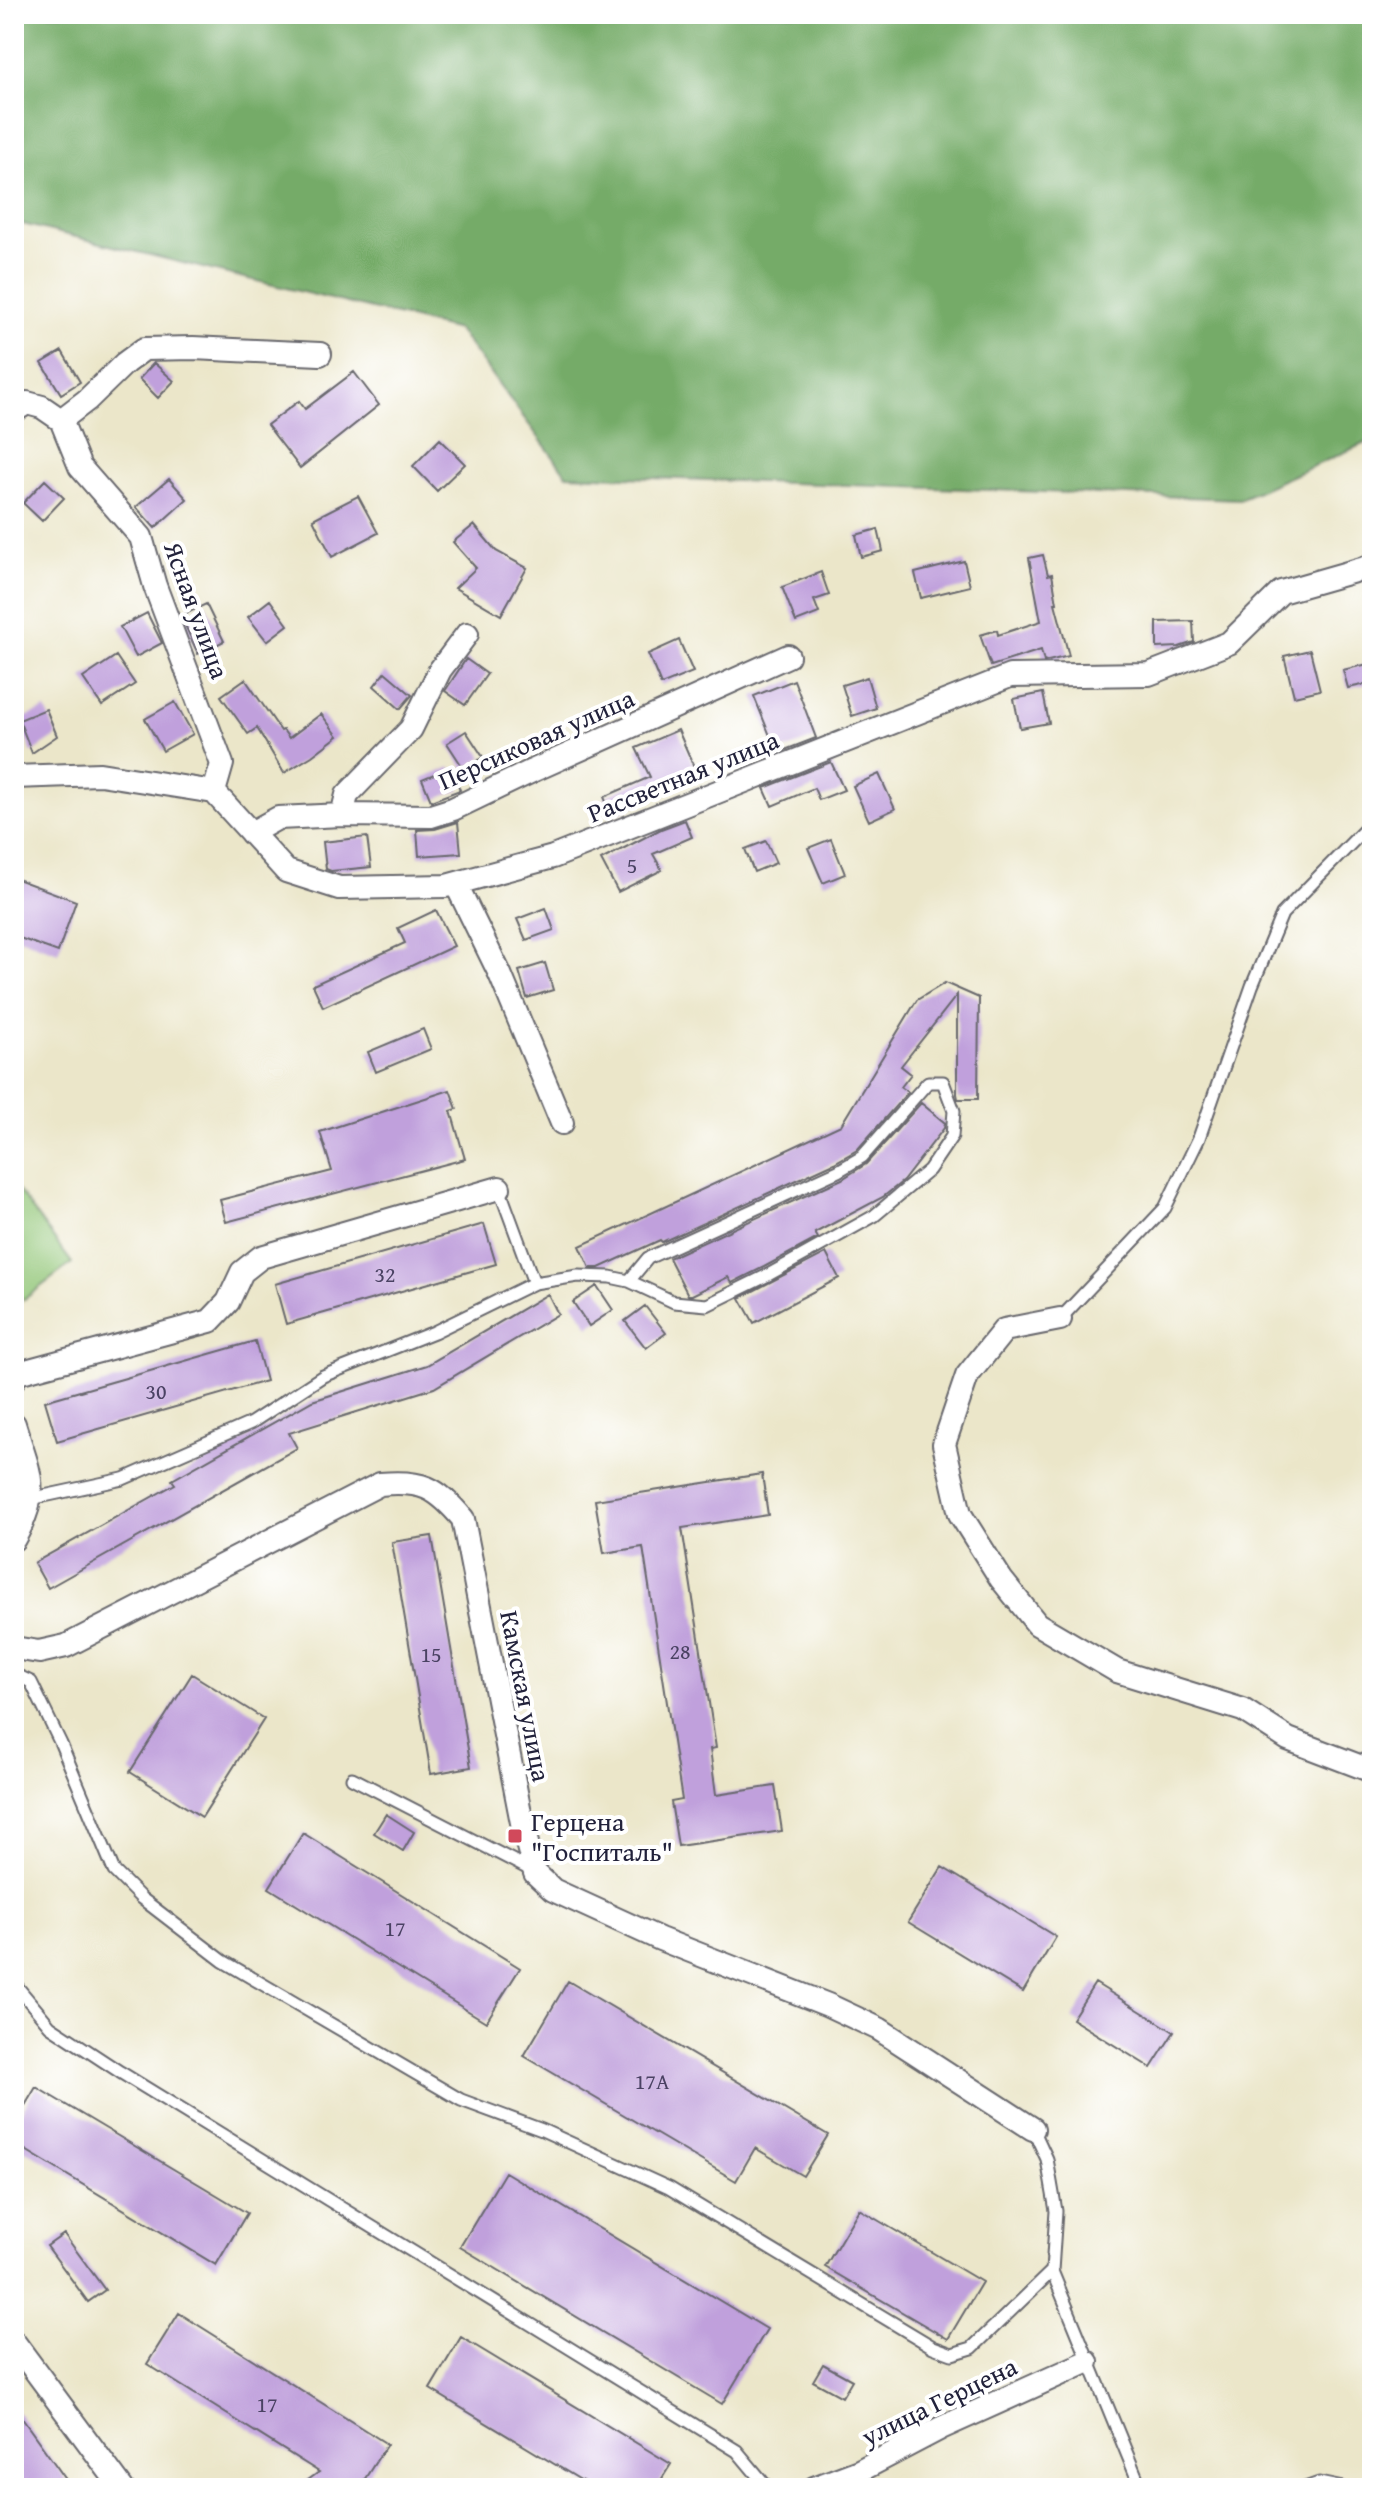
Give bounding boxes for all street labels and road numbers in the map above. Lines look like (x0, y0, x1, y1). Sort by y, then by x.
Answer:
street label: Ясная улица (154, 535, 240, 685)
street label: Персиковая улица (432, 678, 641, 800)
street label: Рассветная улица (581, 720, 785, 832)
street label: Камская улица (490, 1607, 562, 1785)
street label: улица Герцена (854, 2346, 1024, 2456)

